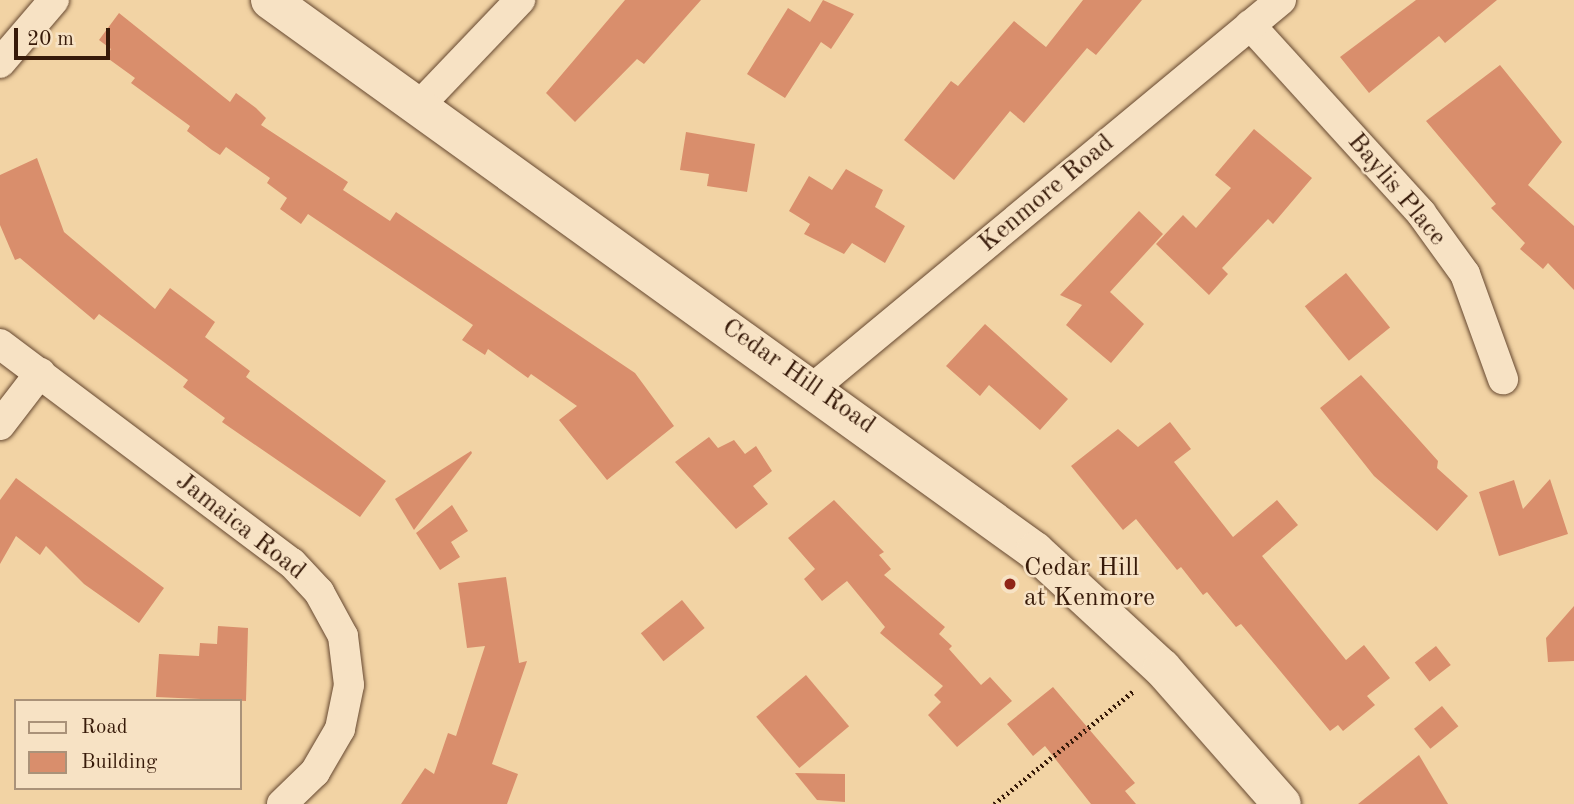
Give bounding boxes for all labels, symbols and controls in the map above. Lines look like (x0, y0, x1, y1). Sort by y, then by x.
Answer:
scale bar (18, 14, 114, 58)
text: 20 m (27, 29, 74, 50)
street label: Baylis Place (1340, 127, 1452, 253)
street label: Kenmore Road (973, 128, 1121, 260)
street label: Cedar Hill Road (715, 312, 881, 442)
street label: Jamaica Road (169, 466, 311, 588)
place label: Cedar Hill at Kenmore (1024, 553, 1155, 614)
marker: Cedar Hill at Kenmore (1002, 576, 1018, 592)
legend (14, 699, 242, 790)
text: Road (81, 717, 128, 738)
text: Building (81, 752, 157, 773)

